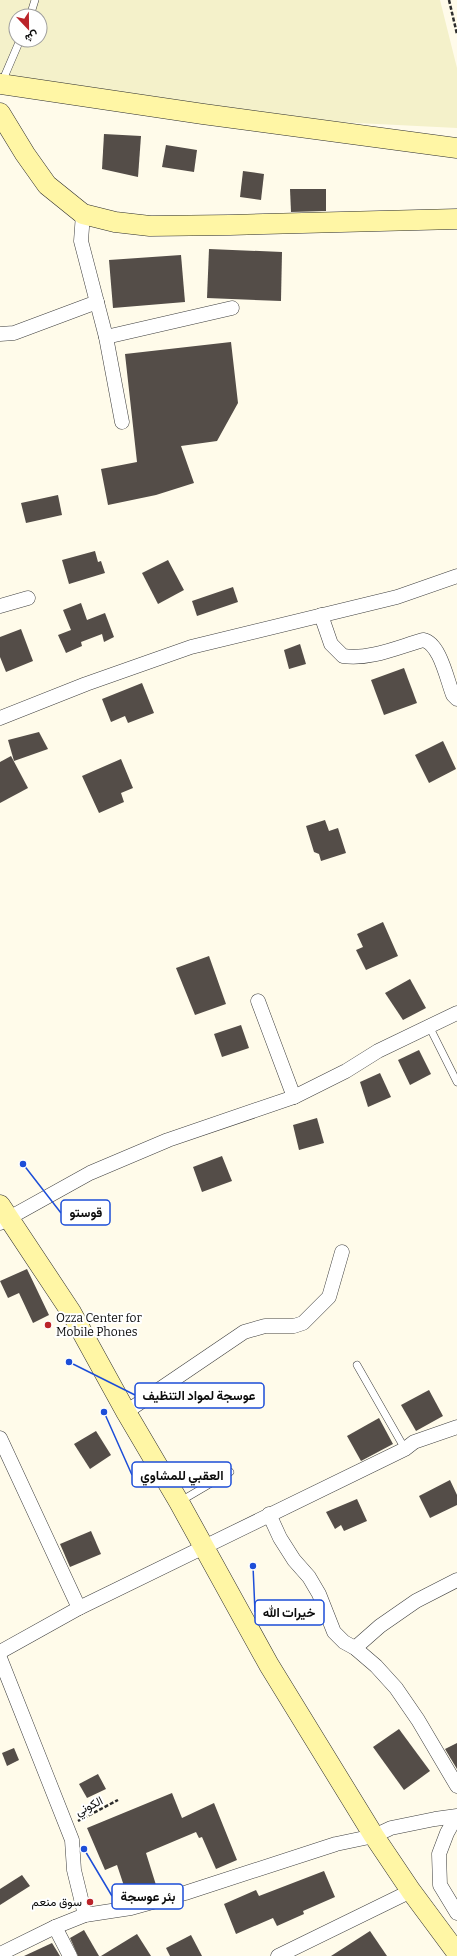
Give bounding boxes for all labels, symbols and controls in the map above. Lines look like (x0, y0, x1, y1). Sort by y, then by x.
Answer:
north arrow (8, 8, 48, 48)
text: ش (23, 28, 40, 45)
callout: قوستو (61, 1200, 110, 1225)
text: قوستو (70, 1205, 102, 1221)
place label: Ozza Center for Mobile Phones (56, 1311, 142, 1339)
marker: Ozza Center for Mobile Phones (43, 1320, 53, 1330)
callout: عوسجة لمواد التنظيف (135, 1383, 264, 1408)
text: عوسجة لمواد التنظيف (142, 1388, 256, 1404)
callout: العقبي للمشاوي (132, 1462, 231, 1487)
text: العقبي للمشاوي (140, 1468, 224, 1486)
callout: خيرات الله (255, 1600, 324, 1625)
text: خيرات الله (263, 1605, 315, 1621)
street label: الكوني (73, 1793, 106, 1821)
callout: بئر عوسجة (112, 1884, 183, 1909)
text: بئر عوسجة (120, 1889, 176, 1905)
place label: سوق منعم (32, 1895, 82, 1910)
marker: سوق منعم (85, 1897, 95, 1907)

